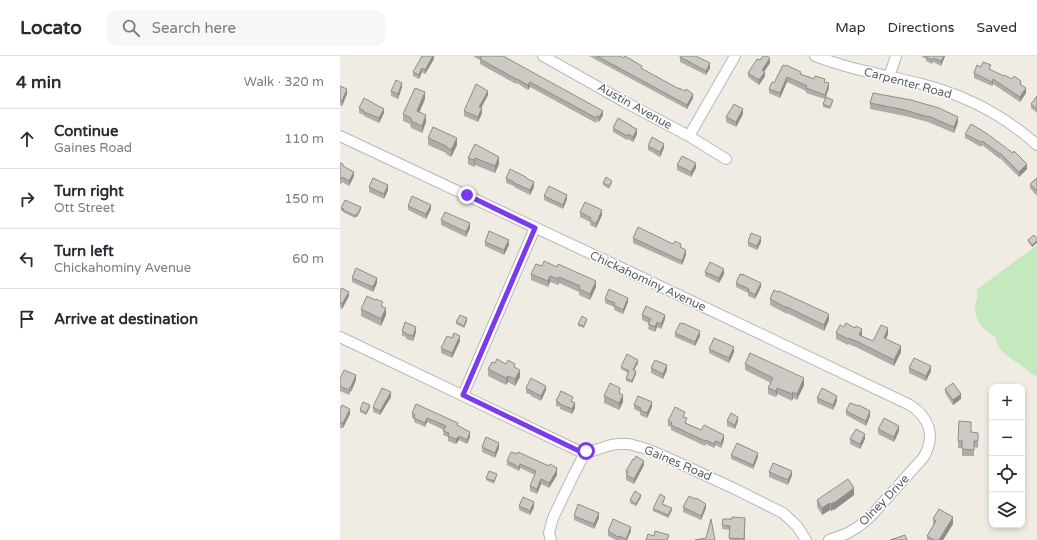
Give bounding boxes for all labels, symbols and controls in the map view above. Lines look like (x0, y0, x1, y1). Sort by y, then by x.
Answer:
search box (106, 10, 386, 46)
text: Locato (20, 17, 82, 39)
icon: search (120, 17, 142, 39)
text: Search here (152, 19, 236, 37)
text: Map (835, 19, 866, 36)
text: Directions (888, 19, 955, 36)
text: Saved (977, 19, 1017, 36)
street label: Carpenter Road (863, 65, 953, 101)
text: 4 min (16, 72, 61, 93)
text: Walk · 320 m (244, 74, 324, 90)
street label: Austin Avenue (595, 80, 675, 132)
text: Continue (54, 122, 118, 140)
icon: ahead (16, 128, 38, 150)
text: 110 m (284, 131, 324, 147)
text: Gaines Road (54, 140, 132, 156)
text: Turn right (54, 182, 124, 200)
route end (458, 186, 476, 204)
icon: right (16, 188, 38, 210)
text: 150 m (284, 191, 324, 207)
text: Ott Street (54, 200, 115, 216)
text: Turn left (54, 242, 114, 260)
icon: left (16, 248, 38, 270)
street label: Chickahominy Avenue (588, 248, 708, 314)
text: 60 m (292, 251, 324, 267)
text: Chickahominy Avenue (54, 260, 191, 276)
icon: arrive (16, 308, 38, 330)
text: Arrive at destination (54, 310, 198, 328)
map controls (989, 384, 1025, 528)
button: + (989, 384, 1025, 420)
button: − (989, 420, 1025, 456)
route start (577, 442, 595, 460)
street label: Gaines Road (642, 442, 714, 484)
button: locate (989, 456, 1025, 492)
street label: Olney Drive (856, 471, 912, 529)
button: layers (989, 492, 1025, 528)

